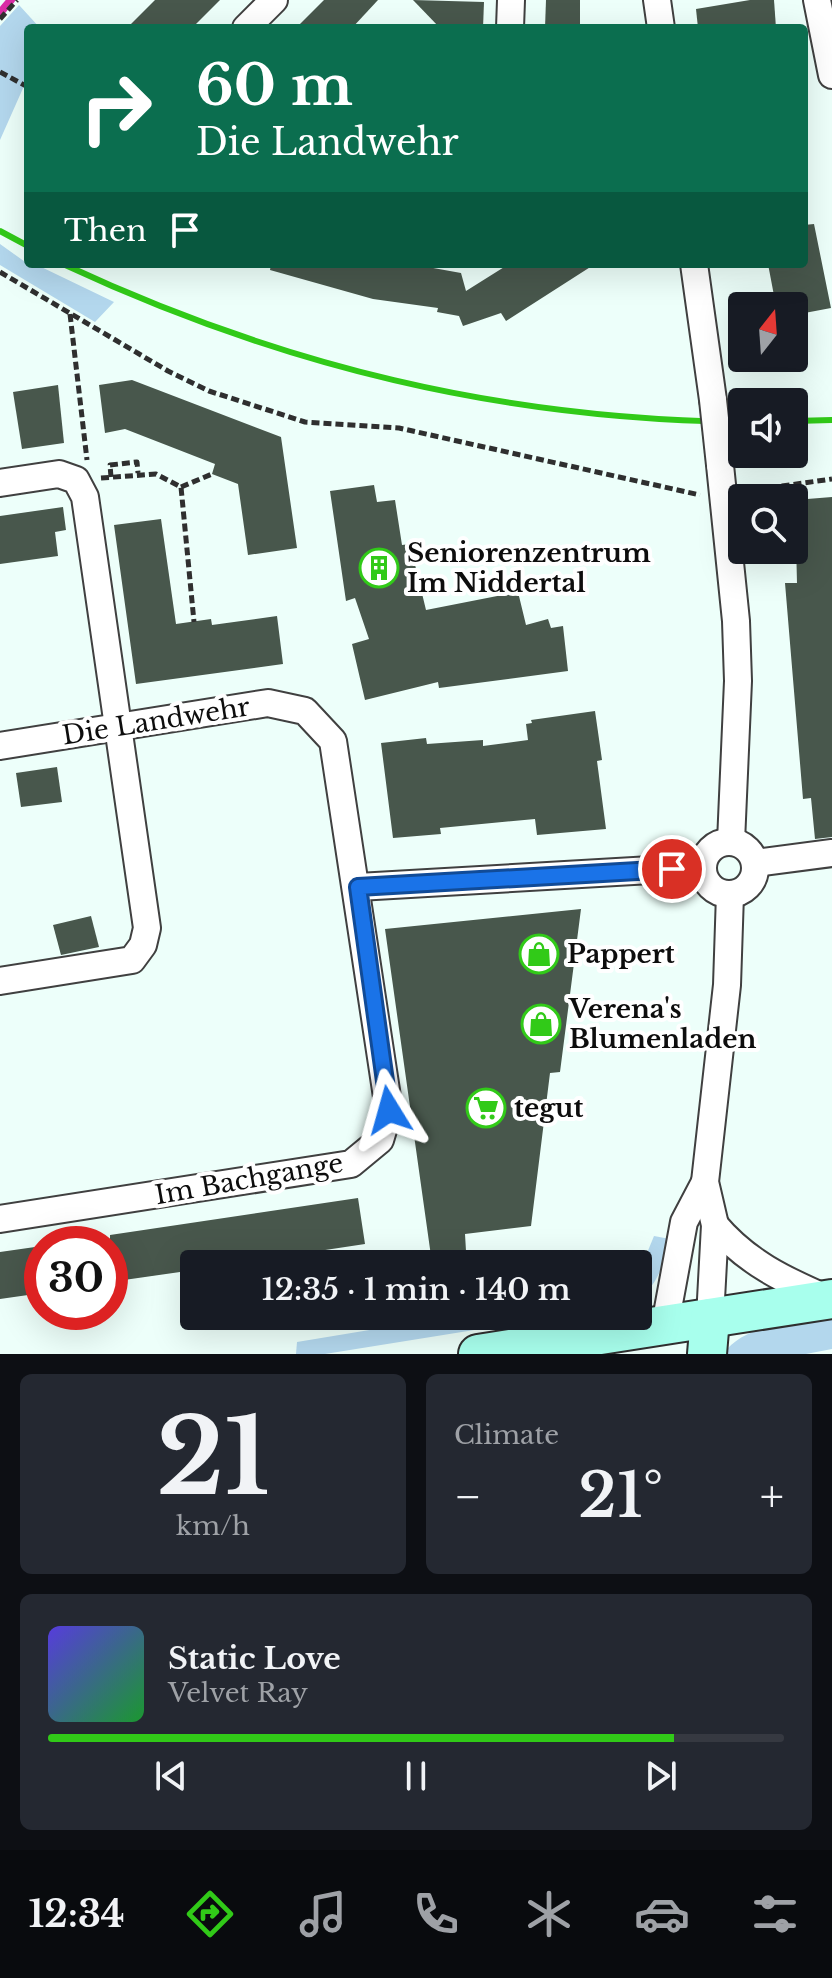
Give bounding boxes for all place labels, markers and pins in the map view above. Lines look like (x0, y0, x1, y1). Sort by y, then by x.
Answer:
place label: Seniorenzentrum Im Niddertal (407, 537, 651, 599)
building icon: Seniorenzentrum Im Niddertal (358, 547, 400, 589)
pin (638, 835, 706, 903)
shop icon: Pappert (518, 933, 560, 975)
place label: Pappert (567, 938, 675, 970)
place label: Verena's Blumenladen (568, 993, 757, 1055)
shop icon: Verena's Blumenladen (520, 1003, 562, 1045)
supermarket icon: tegut (465, 1087, 507, 1129)
place label: tegut (514, 1092, 583, 1124)

